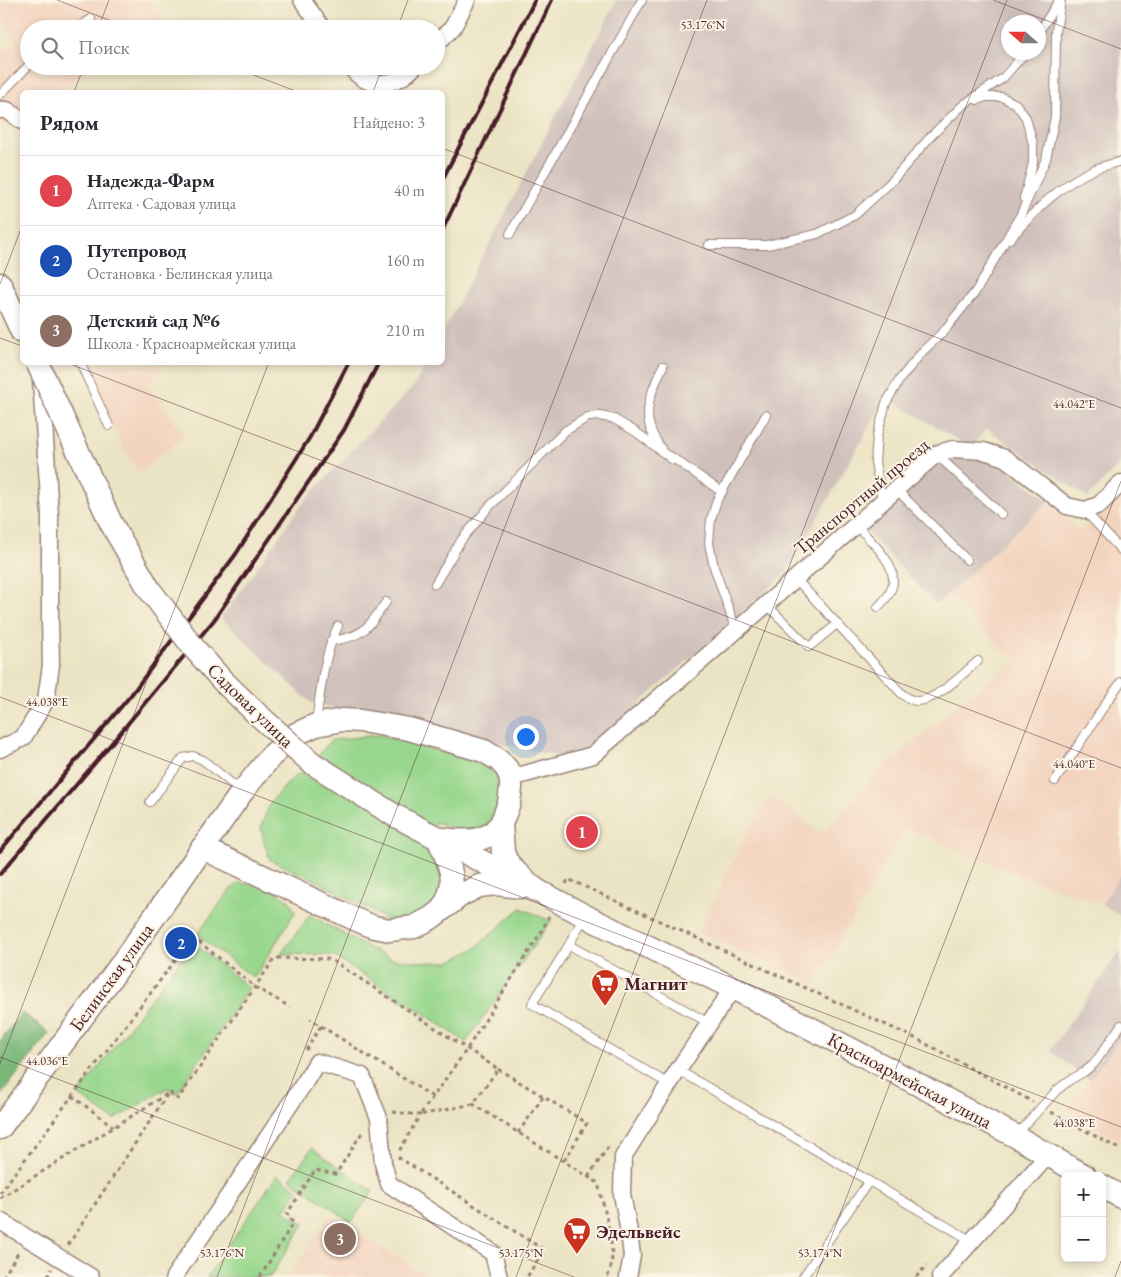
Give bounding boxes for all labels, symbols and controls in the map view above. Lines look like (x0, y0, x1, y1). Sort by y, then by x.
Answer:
north arrow (1001, 15, 1046, 60)
text: 53.176°N (681, 17, 726, 33)
search box (20, 20, 445, 75)
icon: search (38, 34, 66, 62)
text: Поиск (78, 35, 130, 60)
text: Рядом (40, 109, 99, 136)
text: Найдено: 3 (353, 112, 425, 133)
text: Надежда-Фарм (87, 168, 215, 193)
text: 1 (52, 180, 60, 201)
text: 40 m (394, 180, 425, 201)
text: Аптека · Садовая улица (87, 193, 236, 214)
text: Путепровод (87, 238, 187, 263)
text: 2 (52, 250, 60, 271)
text: 160 m (386, 250, 425, 271)
text: Остановка · Белинская улица (87, 263, 273, 284)
text: Детский сад №6 (87, 308, 220, 333)
text: 3 (52, 320, 60, 341)
text: 210 m (386, 320, 425, 341)
text: Школа · Красноармейская улица (87, 333, 296, 354)
text: 44.042°E (1053, 396, 1095, 412)
street label: Транспортный проезд (789, 432, 934, 560)
street label: Садовая улица (202, 658, 300, 753)
text: 44.038°E (26, 694, 68, 710)
your location (513, 724, 539, 750)
text: 44.040°E (1053, 756, 1095, 772)
pin: 1 (566, 813, 598, 851)
street label: Белинская улица (64, 918, 159, 1036)
pin: 2 (165, 924, 197, 962)
supermarket icon: Магнит (590, 968, 620, 1007)
place label: Магнит (624, 971, 688, 996)
street label: Красноармейская улица (823, 1026, 997, 1135)
text: 44.036°E (26, 1053, 68, 1069)
text: 44.038°E (1053, 1115, 1095, 1131)
map controls (1061, 1172, 1106, 1262)
button: + (1061, 1172, 1106, 1217)
supermarket icon: Эдельвейс (562, 1216, 592, 1255)
button: − (1061, 1217, 1106, 1262)
place label: Эдельвейс (596, 1219, 681, 1244)
pin: 3 (324, 1220, 356, 1258)
text: 53.176°N (200, 1245, 245, 1261)
text: 53.175°N (499, 1245, 544, 1261)
text: 53.174°N (798, 1245, 843, 1261)

